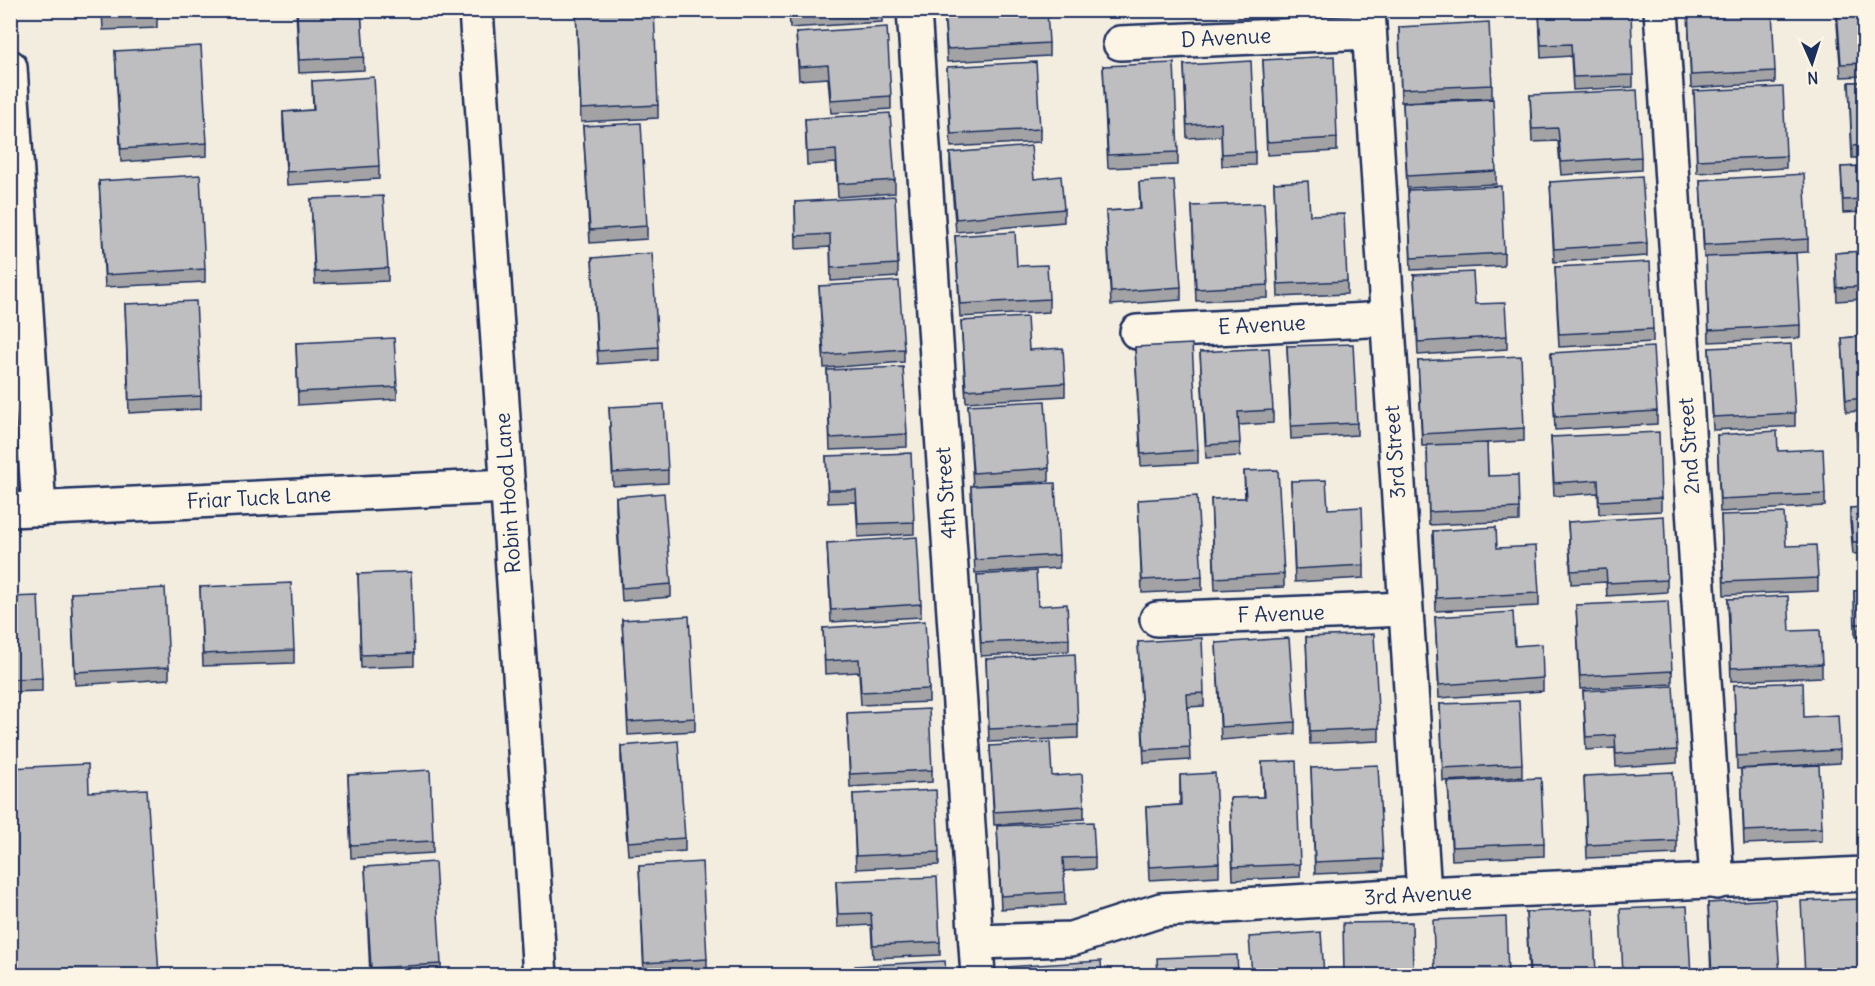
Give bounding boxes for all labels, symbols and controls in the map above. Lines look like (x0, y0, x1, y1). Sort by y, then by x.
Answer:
street label: D Avenue (1180, 22, 1272, 53)
north arrow (1782, 33, 1842, 93)
text: N (1807, 68, 1819, 88)
street label: E Avenue (1217, 309, 1306, 340)
street label: 2nd Street (1672, 397, 1705, 495)
street label: 3rd Street (1378, 404, 1411, 500)
street label: Robin Hood Lane (488, 412, 527, 574)
street label: 4th Street (929, 446, 962, 540)
street label: Friar Tuck Lane (186, 480, 332, 515)
street label: F Avenue (1237, 598, 1325, 629)
street label: 3rd Avenue (1363, 878, 1473, 911)

